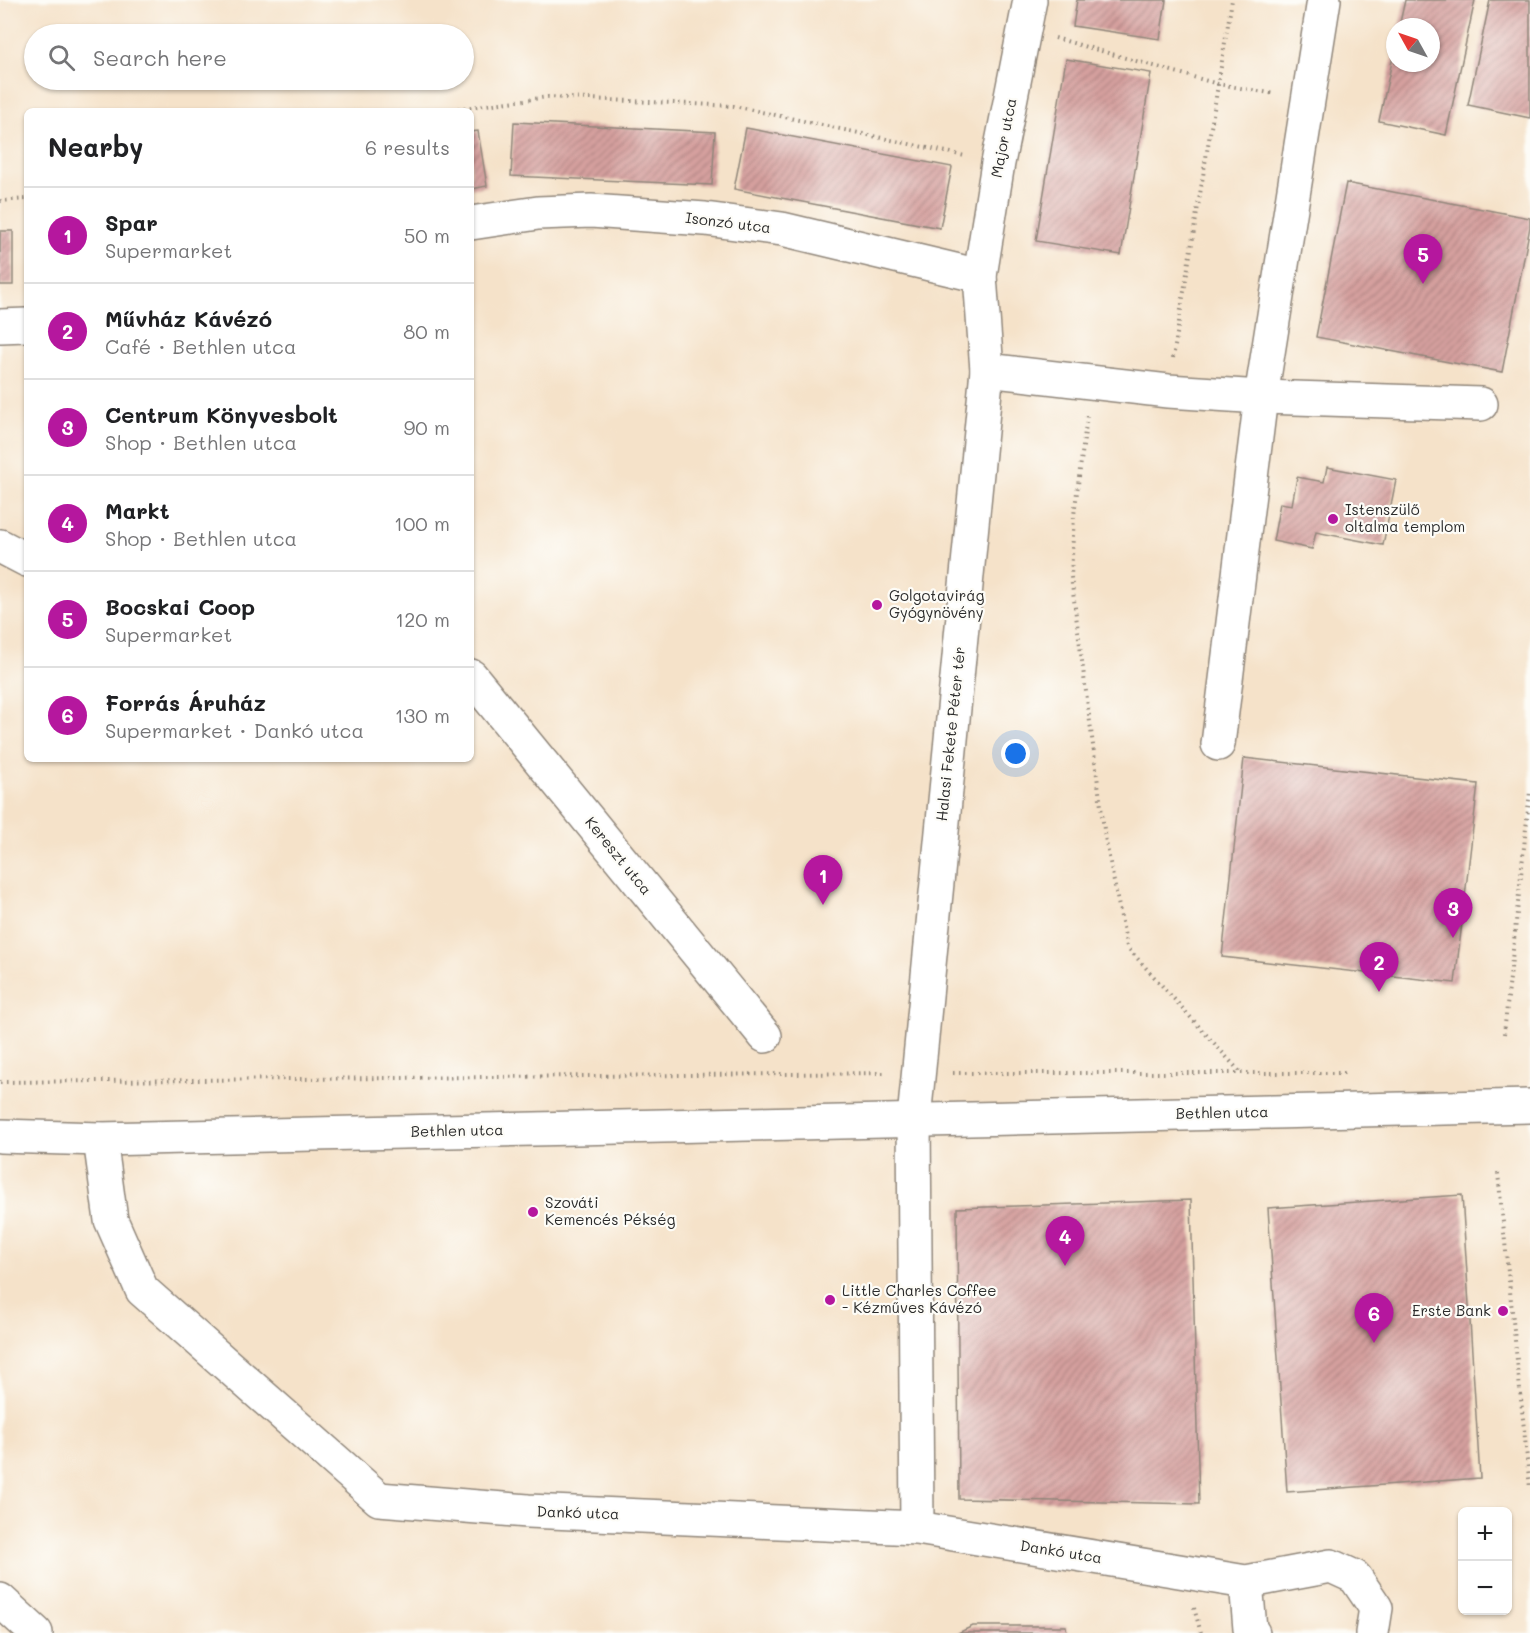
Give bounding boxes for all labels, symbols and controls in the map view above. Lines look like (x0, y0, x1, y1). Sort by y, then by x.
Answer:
north arrow (1386, 18, 1440, 72)
search box (24, 24, 474, 90)
icon: search (45, 41, 78, 74)
text: Search here (93, 43, 227, 72)
street label: Major utca (986, 96, 1021, 179)
text: Nearby (48, 130, 143, 164)
text: 6 results (365, 134, 450, 160)
street label: Isonzó utca (684, 207, 772, 237)
text: Spar (105, 208, 158, 237)
text: 1 (63, 222, 72, 248)
text: 50 m (404, 222, 450, 248)
pin: 5 (1404, 234, 1442, 284)
text: Supermarket (105, 237, 232, 263)
text: Művház Kávézó (105, 304, 272, 333)
text: 2 (62, 318, 73, 344)
text: 80 m (403, 318, 450, 344)
text: Café · Bethlen utca (105, 333, 296, 359)
text: Centrum Könyvesbolt (105, 400, 338, 429)
text: 3 (62, 414, 74, 440)
text: 90 m (404, 414, 450, 440)
text: Shop · Bethlen utca (105, 429, 297, 455)
text: Markt (105, 496, 169, 525)
place label: Istenszülő oltalma templom (1345, 499, 1465, 536)
text: 4 (61, 510, 74, 536)
text: 100 m (394, 510, 450, 536)
marker: Istenszülő oltalma templom (1326, 512, 1340, 526)
text: Shop · Bethlen utca (105, 525, 297, 551)
place label: Golgotavirág Gyógynövény (889, 585, 985, 622)
text: Bocskai Coop (105, 592, 255, 621)
marker: Golgotavirág Gyógynövény (870, 598, 884, 612)
text: 5 (62, 606, 73, 632)
text: 120 m (395, 606, 450, 632)
text: Supermarket (105, 621, 232, 647)
street label: Halasi Fekete Péter tér (931, 646, 969, 822)
text: Forrás Áruház (105, 688, 266, 717)
text: 6 (61, 702, 74, 728)
text: 130 m (395, 702, 450, 728)
text: Supermarket · Dankó utca (105, 717, 364, 743)
your location (1001, 739, 1030, 768)
street label: Kereszt utca (581, 812, 657, 899)
pin: 1 (804, 856, 842, 905)
pin: 3 (1434, 888, 1472, 938)
pin: 2 (1360, 942, 1398, 992)
street label: Bethlen utca (1175, 1101, 1269, 1123)
street label: Bethlen utca (410, 1119, 504, 1141)
place label: Szováti Kemencés Pékség (545, 1192, 676, 1229)
marker: Szováti Kemencés Pékség (526, 1205, 540, 1219)
pin: 4 (1046, 1216, 1084, 1266)
place label: Little Charles Coffee - Kézműves Kávézó (842, 1280, 997, 1317)
marker: Little Charles Coffee - Kézműves Kávézó (823, 1293, 837, 1307)
pin: 6 (1354, 1294, 1394, 1343)
place label: Erste Bank (1412, 1300, 1491, 1320)
marker: Erste Bank (1496, 1304, 1510, 1318)
street label: Dankó utca (536, 1501, 620, 1523)
map controls (1458, 1507, 1512, 1615)
button: + (1458, 1507, 1512, 1561)
street label: Dankó utca (1019, 1535, 1104, 1567)
button: − (1458, 1561, 1512, 1615)

